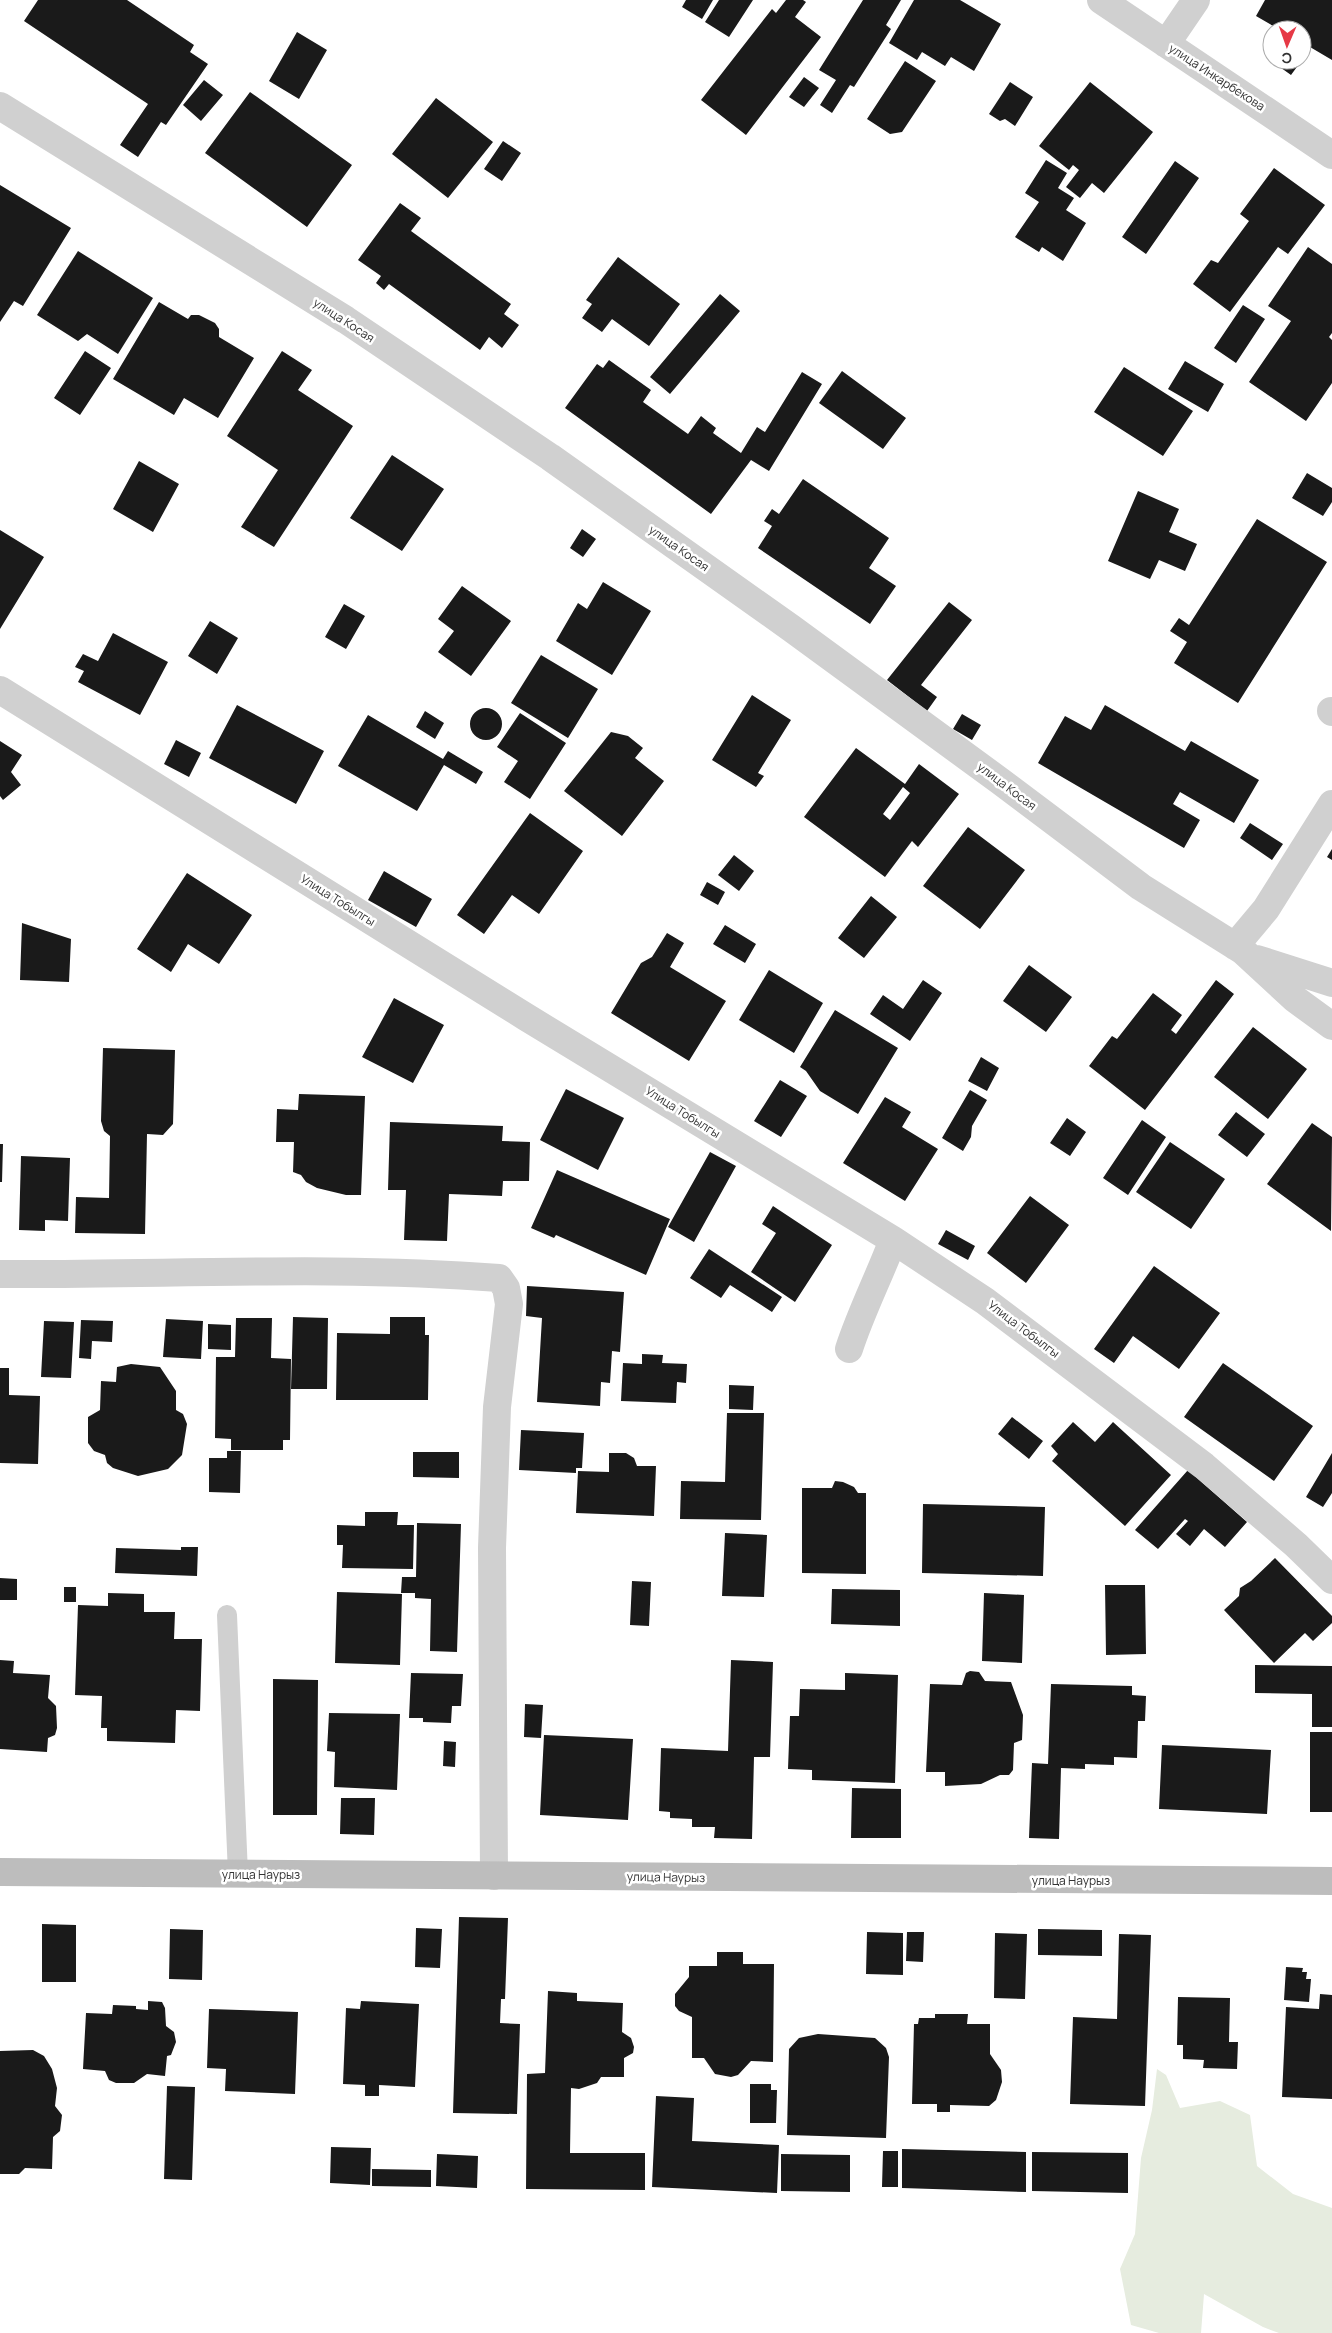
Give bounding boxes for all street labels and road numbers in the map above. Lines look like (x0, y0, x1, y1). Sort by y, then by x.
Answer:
street label: улица Инкарбекова (1166, 40, 1268, 114)
street label: улица Косая (310, 294, 378, 346)
street label: улица Косая (645, 521, 713, 575)
street label: улица Косая (974, 758, 1040, 814)
street label: Улица Тобылгы (297, 870, 379, 930)
street label: Улица Тобылгы (642, 1082, 724, 1142)
street label: Улица Тобылгы (985, 1296, 1063, 1362)
street label: улица Наурыз (222, 1866, 300, 1883)
street label: улица Наурыз (627, 1868, 705, 1886)
street label: улица Наурыз (1032, 1872, 1110, 1889)

